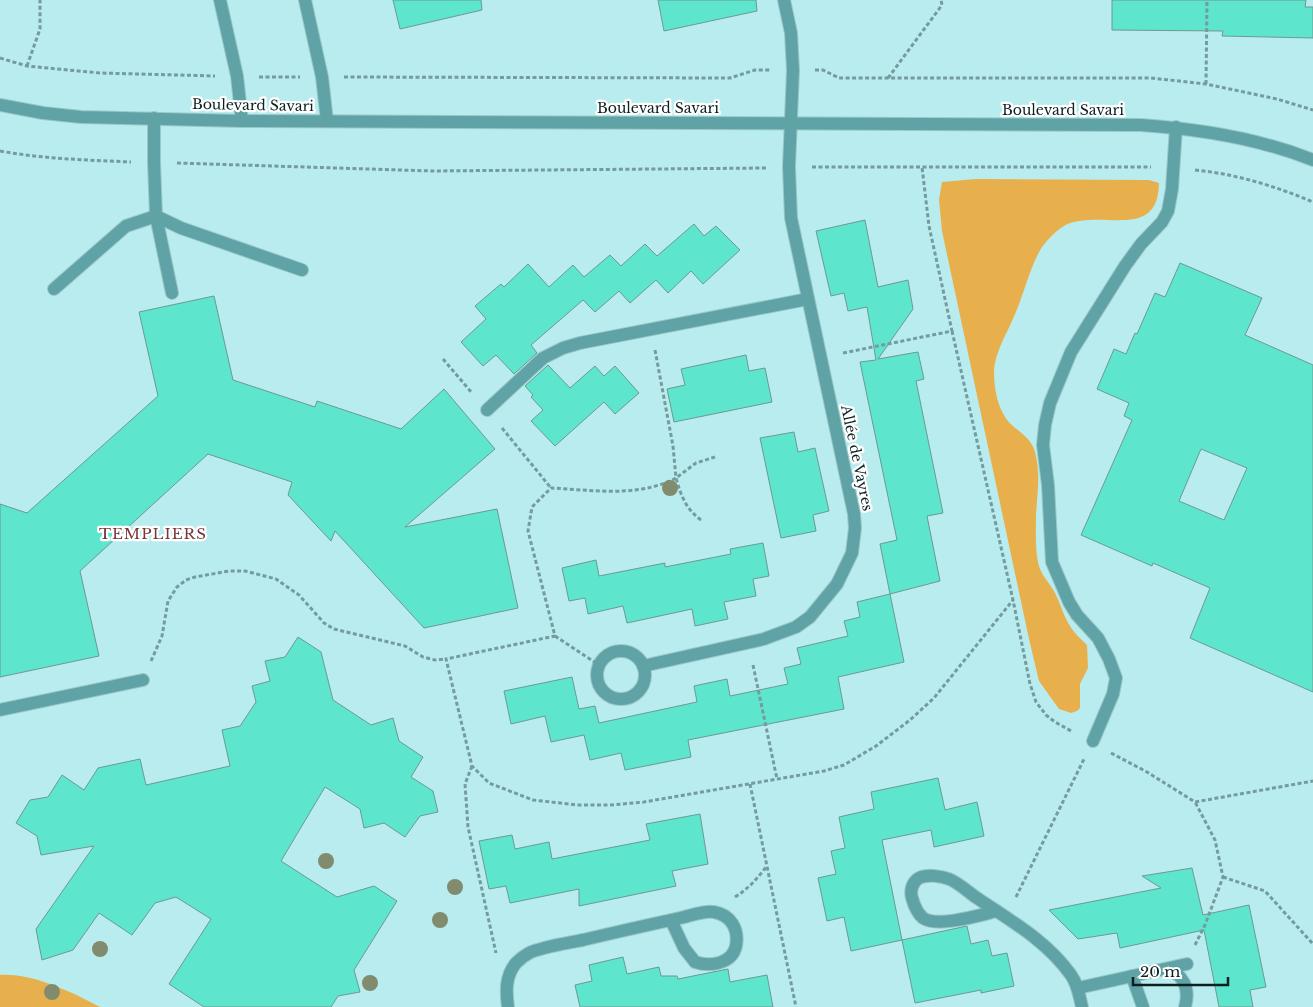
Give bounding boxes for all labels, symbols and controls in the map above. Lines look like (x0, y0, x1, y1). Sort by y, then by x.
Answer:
street label: Boulevard Savari (192, 95, 314, 115)
street label: Boulevard Savari (597, 99, 719, 117)
street label: Boulevard Savari (1002, 101, 1124, 119)
street label: Allée de Vayres (837, 402, 877, 513)
district label: TEMPLIERS (99, 524, 207, 543)
scale bar (1133, 954, 1228, 986)
text: 20 m (1140, 962, 1180, 981)

